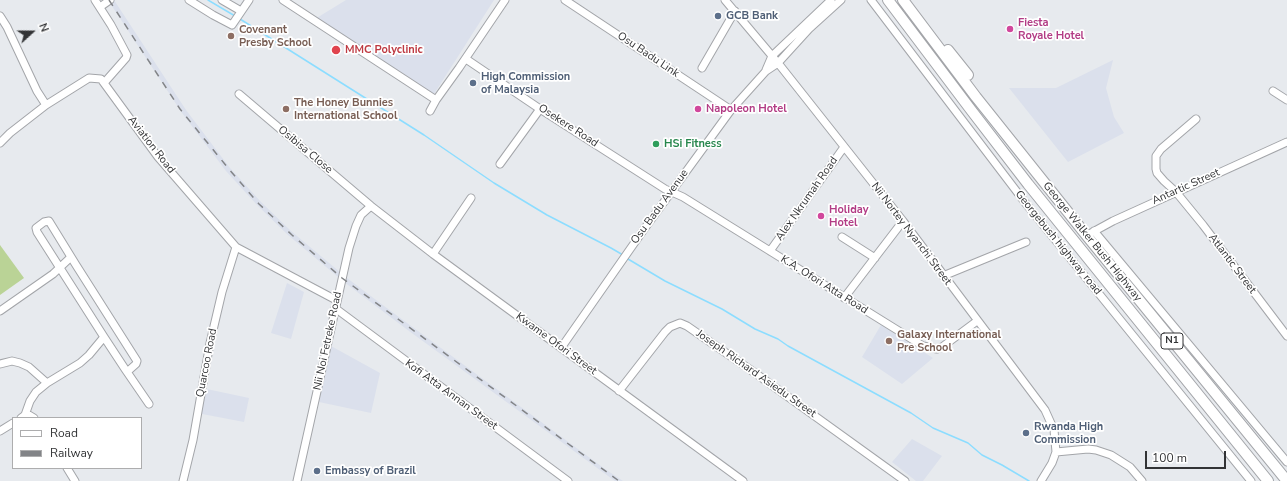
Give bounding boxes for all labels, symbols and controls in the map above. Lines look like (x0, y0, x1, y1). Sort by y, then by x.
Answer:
place label: GCB Bank (726, 9, 778, 23)
marker: GCB Bank (713, 11, 723, 21)
north arrow (12, 12, 52, 52)
place label: Fiesta Royale Hotel (1018, 16, 1084, 42)
text: N (35, 21, 52, 34)
place label: Covenant Presby School (239, 23, 312, 49)
marker: Fiesta Royale Hotel (1005, 24, 1015, 34)
street label: Osu Badu Link (615, 29, 681, 81)
marker: Covenant Presby School (226, 31, 236, 41)
place label: MMC Polyclinic (345, 43, 423, 57)
marker: MMC Polyclinic (330, 44, 342, 56)
place label: High Commission of Malaysia (481, 70, 570, 96)
marker: High Commission of Malaysia (468, 78, 478, 88)
place label: The Honey Bunnies International School (294, 96, 397, 122)
street label: Osekere Road (535, 102, 601, 150)
place label: Napoleon Hotel (706, 102, 787, 116)
marker: The Honey Bunnies International School (281, 104, 291, 114)
marker: Napoleon Hotel (693, 104, 703, 114)
street label: Aviation Road (125, 114, 177, 176)
street label: Osibisa Close (275, 123, 335, 177)
place label: HSi Fitness (664, 137, 722, 151)
marker: HSi Fitness (651, 139, 661, 149)
street label: Alex Nkrumah Road (773, 155, 841, 243)
street label: Antartic Street (1150, 166, 1222, 208)
street label: Osu Badu Avenue (629, 167, 691, 247)
street label: Nii Nortey Nyanchi Street (868, 180, 954, 288)
street label: George Walker Bush Highway (1040, 180, 1144, 304)
street label: Georgebush highway road (1012, 188, 1104, 298)
place label: Holiday Hotel (829, 203, 869, 229)
marker: Holiday Hotel (816, 211, 826, 221)
street label: Atlantic Street (1205, 232, 1259, 296)
street label: K.A. Ofori Atta Road (778, 253, 870, 317)
street label: Nii Noi Fetreke Road (311, 290, 345, 392)
street label: Kwame Ofori Street (513, 310, 599, 378)
street label: Quarcoo Road (194, 327, 220, 399)
street label: Joseph Richard Asiedu Street (693, 327, 819, 421)
place label: Galaxy International Pre School (897, 328, 1001, 354)
road number: N1 (1161, 333, 1183, 349)
marker: Galaxy International Pre School (884, 336, 894, 346)
street label: Kofi Atta Annan Street (402, 357, 500, 433)
legend (12, 417, 142, 469)
place label: Rwanda High Commission (1034, 420, 1103, 446)
text: Road (50, 425, 78, 441)
marker: Rwanda High Commission (1021, 428, 1031, 438)
scale bar (1147, 443, 1228, 469)
text: Railway (50, 445, 93, 461)
text: 100 m (1152, 450, 1187, 466)
place label: Embassy of Brazil (325, 464, 416, 478)
marker: Embassy of Brazil (312, 466, 322, 476)

